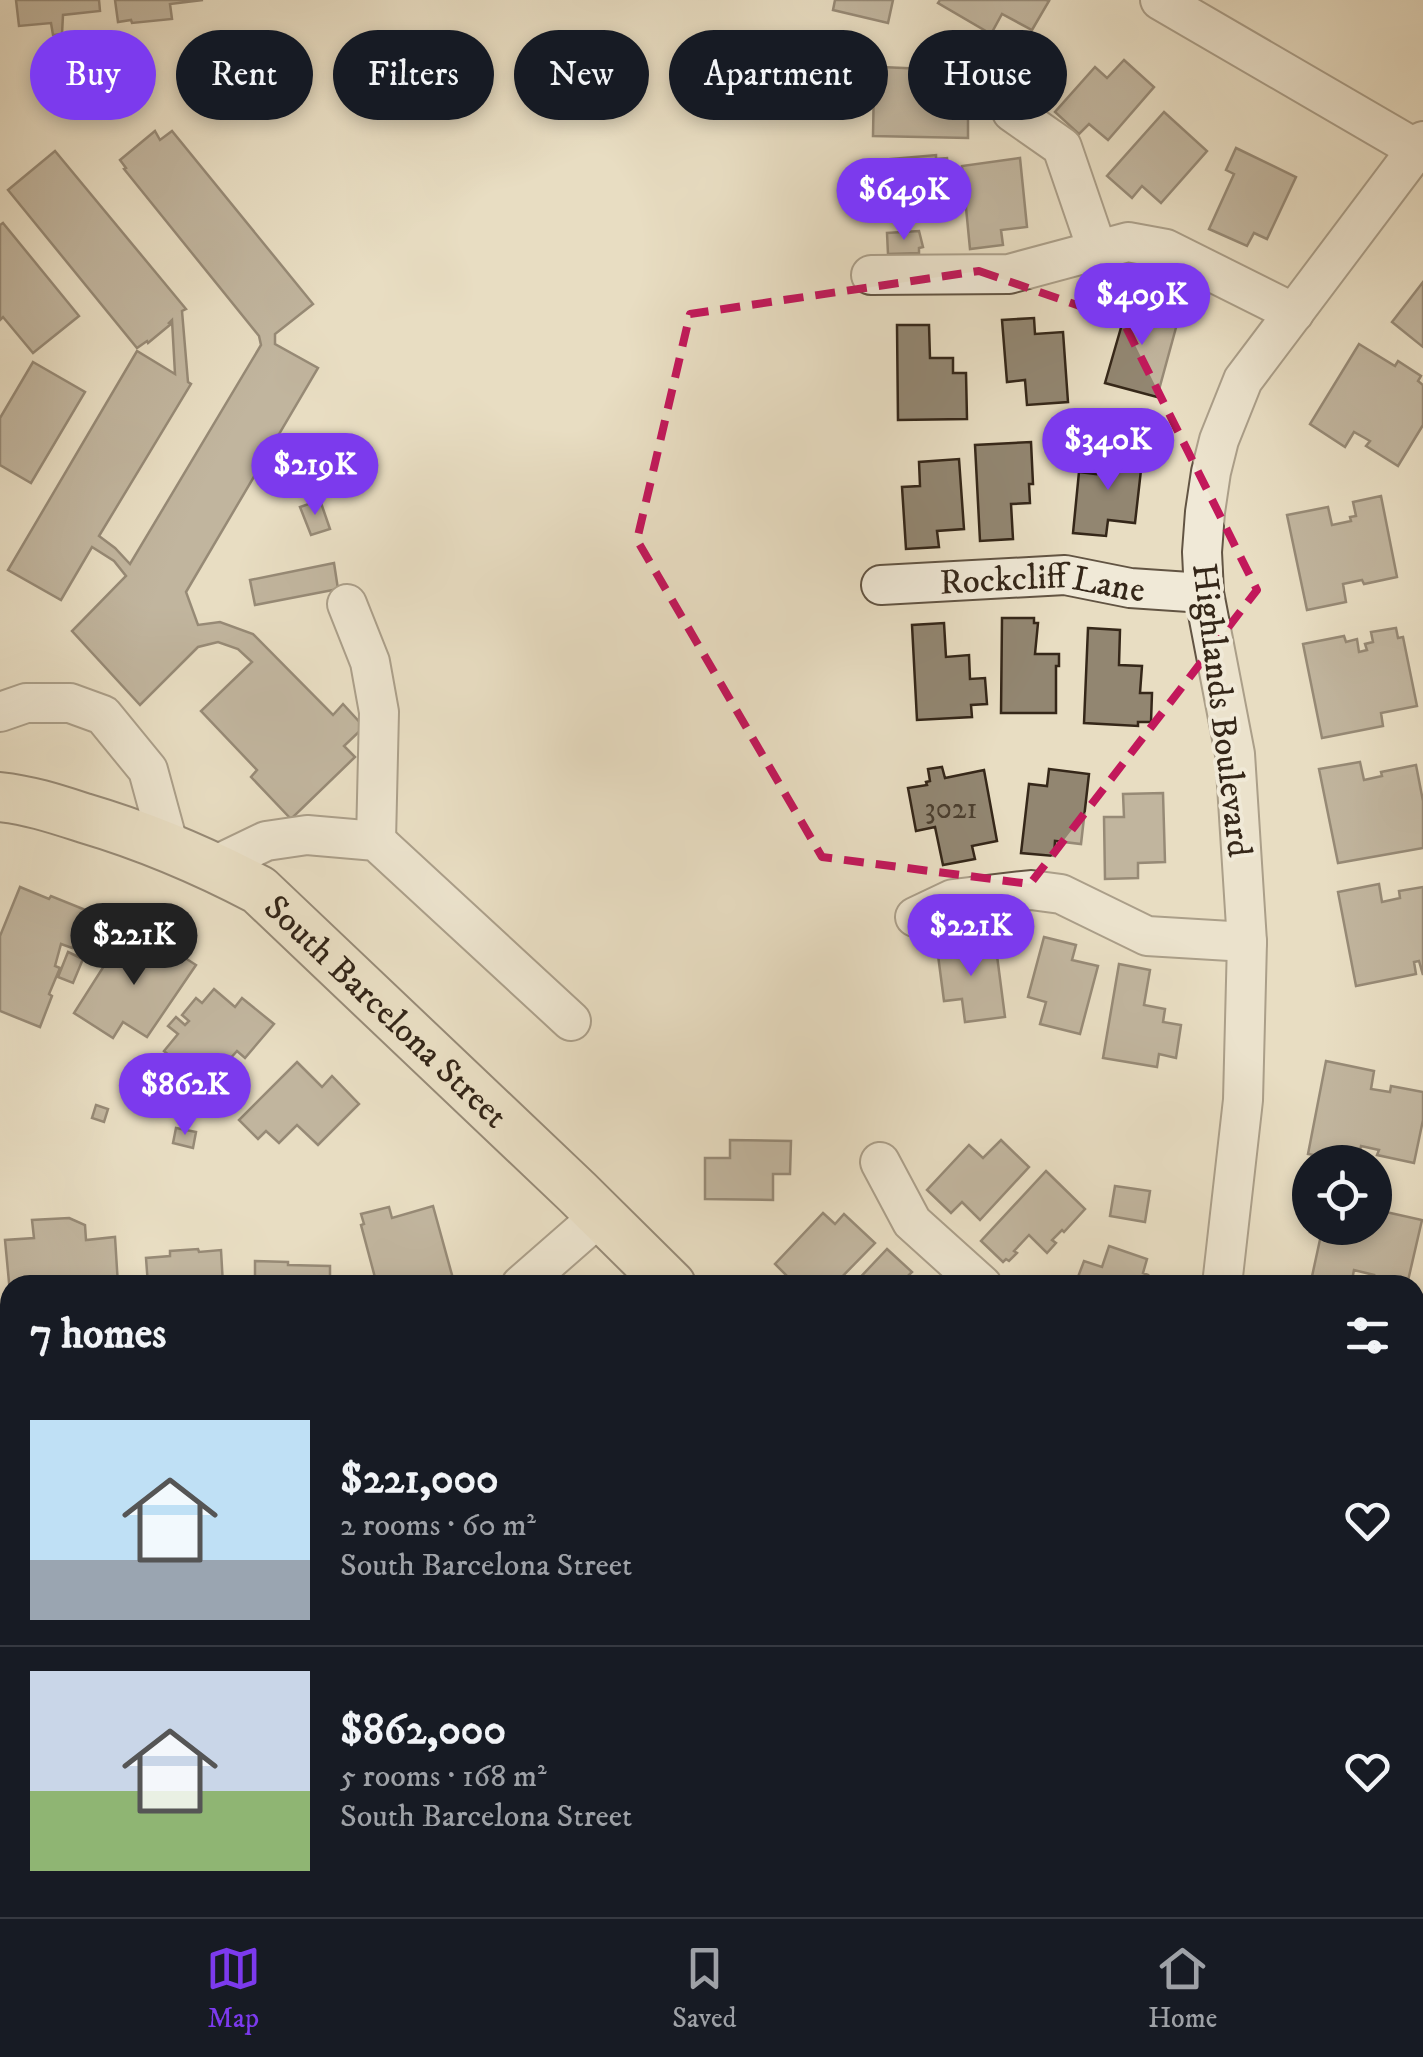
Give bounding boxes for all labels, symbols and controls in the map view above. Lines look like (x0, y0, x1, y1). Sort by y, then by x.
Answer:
chip: Buy (30, 30, 156, 120)
chip: Rent (176, 30, 313, 120)
chip: Filters (333, 30, 494, 120)
chip: New (514, 30, 649, 120)
chip: Apartment (669, 30, 888, 120)
chip: House (908, 30, 1067, 120)
pin: $649K (834, 158, 974, 243)
text: $649K (859, 170, 949, 210)
pin: $409K (1072, 263, 1212, 348)
text: $409K (1096, 275, 1188, 315)
pin: $340K (1038, 408, 1178, 493)
text: $340K (1064, 420, 1152, 460)
pin: $219K (245, 433, 385, 518)
text: $219K (273, 445, 357, 485)
street label: Rockcliff Lane (938, 555, 1146, 613)
street label: Highlands Boulevard (1181, 561, 1261, 860)
house number: 3021 (924, 791, 978, 828)
street label: South Barcelona Street (254, 886, 516, 1139)
pin: $221K (901, 894, 1041, 979)
pin: $221K (64, 903, 204, 988)
text: $221K (929, 906, 1013, 946)
text: $221K (92, 915, 176, 955)
pin: $862K (115, 1053, 255, 1138)
text: $862K (141, 1065, 229, 1105)
map controls (1292, 1145, 1392, 1245)
button: locate (1292, 1145, 1392, 1245)
icon: filters (1340, 1308, 1395, 1363)
text: 7 homes (30, 1309, 166, 1361)
text: $221,000 (340, 1454, 499, 1506)
icon: home (110, 1460, 230, 1580)
icon: heart (1340, 1493, 1395, 1548)
text: 2 rooms · 60 m² (340, 1506, 536, 1546)
text: South Barcelona Street (340, 1546, 632, 1586)
text: $862,000 (340, 1705, 506, 1757)
icon: home (110, 1711, 230, 1831)
icon: heart (1340, 1744, 1395, 1799)
text: 5 rooms · 168 m² (340, 1757, 547, 1797)
text: South Barcelona Street (340, 1797, 632, 1837)
tab: Map (206, 1941, 261, 2036)
tab: Saved (672, 1941, 737, 2036)
tab: Home (1148, 1941, 1217, 2036)

